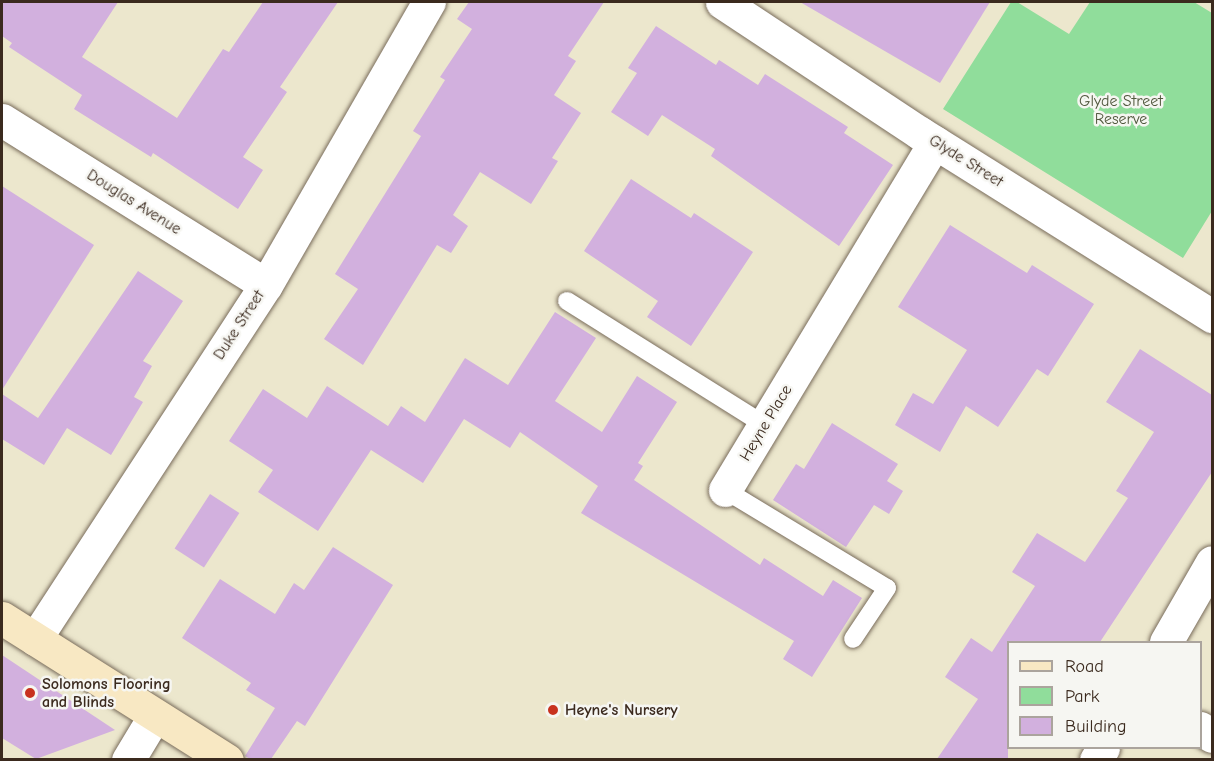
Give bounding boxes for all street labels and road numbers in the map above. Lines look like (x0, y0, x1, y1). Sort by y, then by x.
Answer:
street label: Glyde Street (925, 131, 1007, 191)
street label: Douglas Avenue (83, 165, 185, 239)
street label: Duke Street (209, 287, 269, 363)
street label: Heyne Place (736, 381, 796, 465)

